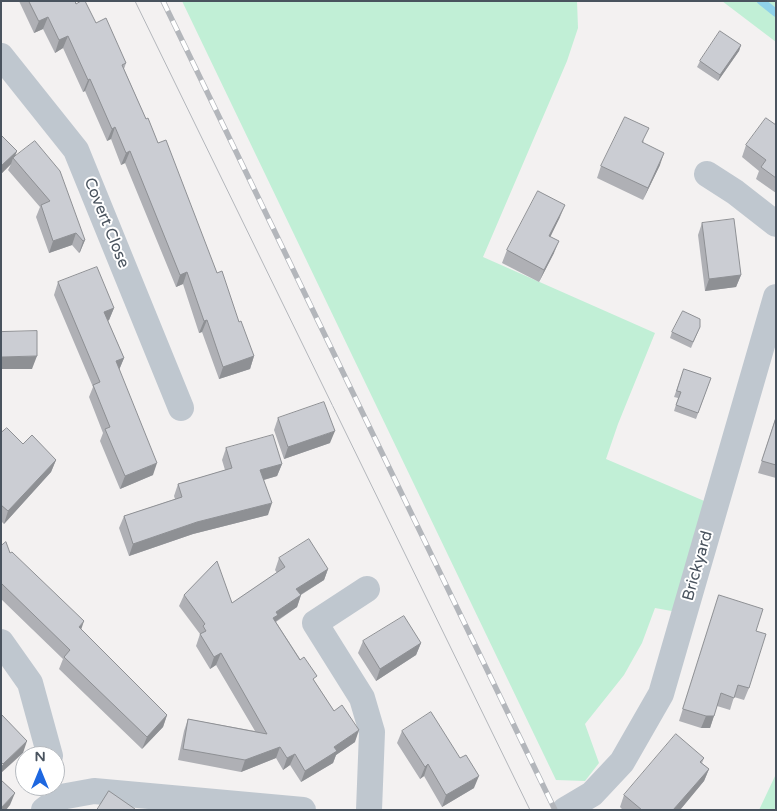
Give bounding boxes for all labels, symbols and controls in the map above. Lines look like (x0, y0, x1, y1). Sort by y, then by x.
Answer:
street label: Covert Close (79, 175, 133, 271)
street label: Brickyard (679, 529, 717, 603)
north arrow (15, 746, 65, 796)
text: N (34, 748, 46, 765)

